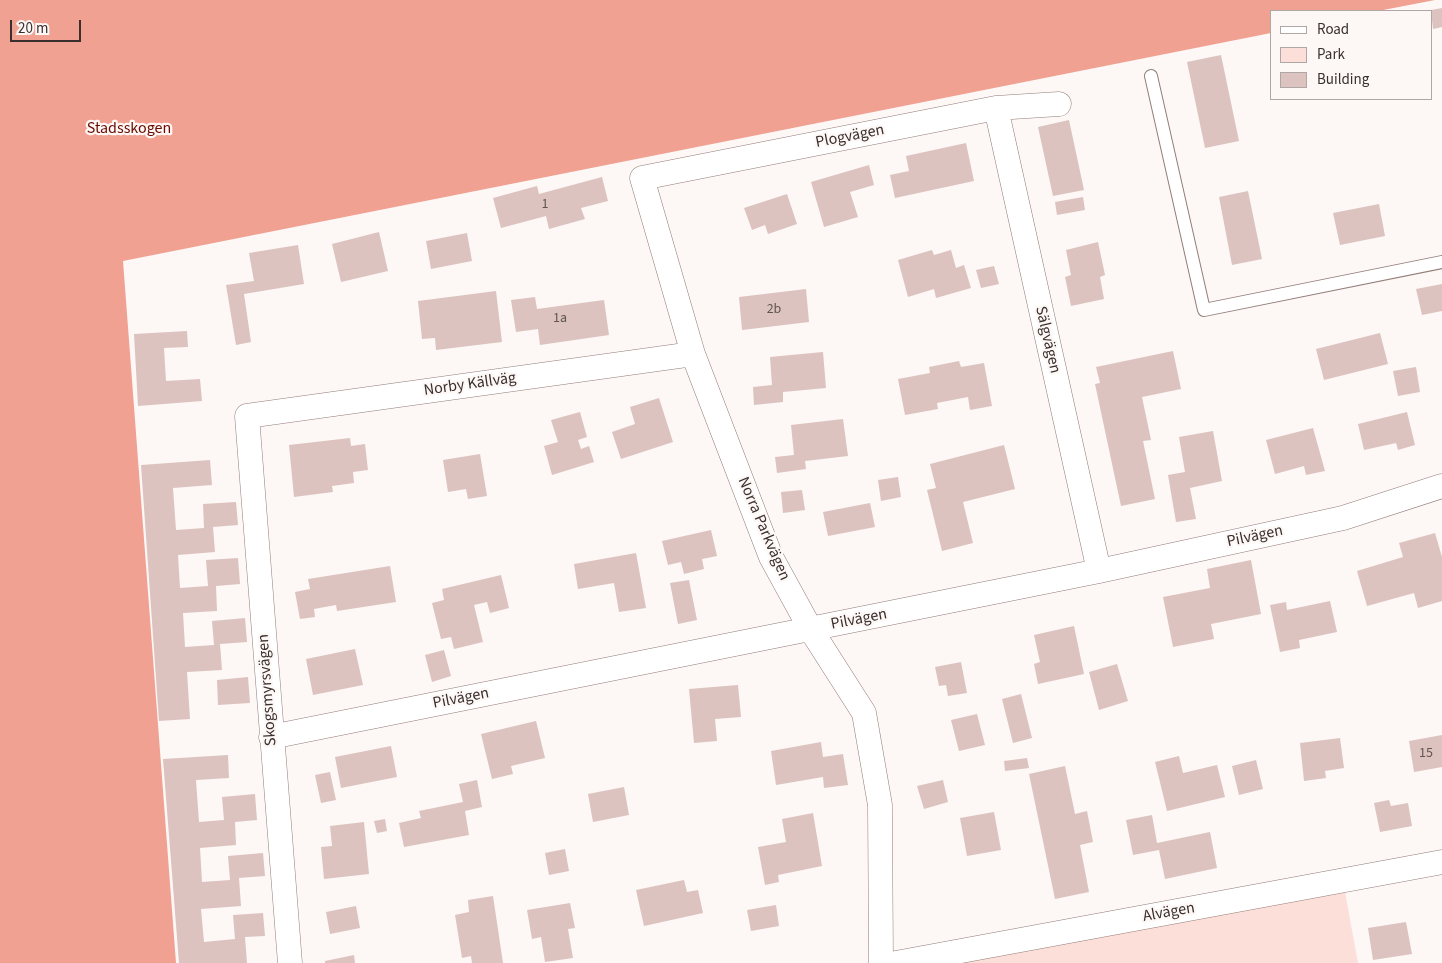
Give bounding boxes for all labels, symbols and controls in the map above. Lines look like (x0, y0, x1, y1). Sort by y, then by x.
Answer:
scale bar (12, 10, 84, 42)
legend (1270, 10, 1432, 100)
text: 20 m (18, 18, 48, 39)
text: Road (1317, 19, 1349, 40)
text: Park (1317, 44, 1345, 65)
text: Building (1317, 69, 1369, 90)
park label: Stadsskogen (87, 119, 171, 139)
street label: Plogvägen (814, 121, 886, 153)
house number: 1 (542, 197, 548, 213)
house number: 2b (767, 302, 781, 318)
street label: Sälgvägen (1030, 304, 1064, 376)
house number: 1a (553, 311, 567, 327)
street label: Norby Källväg (423, 369, 517, 401)
street label: Norra Parkvägen (733, 474, 793, 584)
street label: Pilvägen (1225, 522, 1285, 552)
street label: Pilvägen (829, 605, 889, 635)
street label: Skogsmyrsvägen (255, 633, 281, 747)
street label: Pilvägen (431, 684, 491, 714)
house number: 15 (1419, 746, 1433, 762)
street label: Alvägen (1141, 899, 1197, 927)

